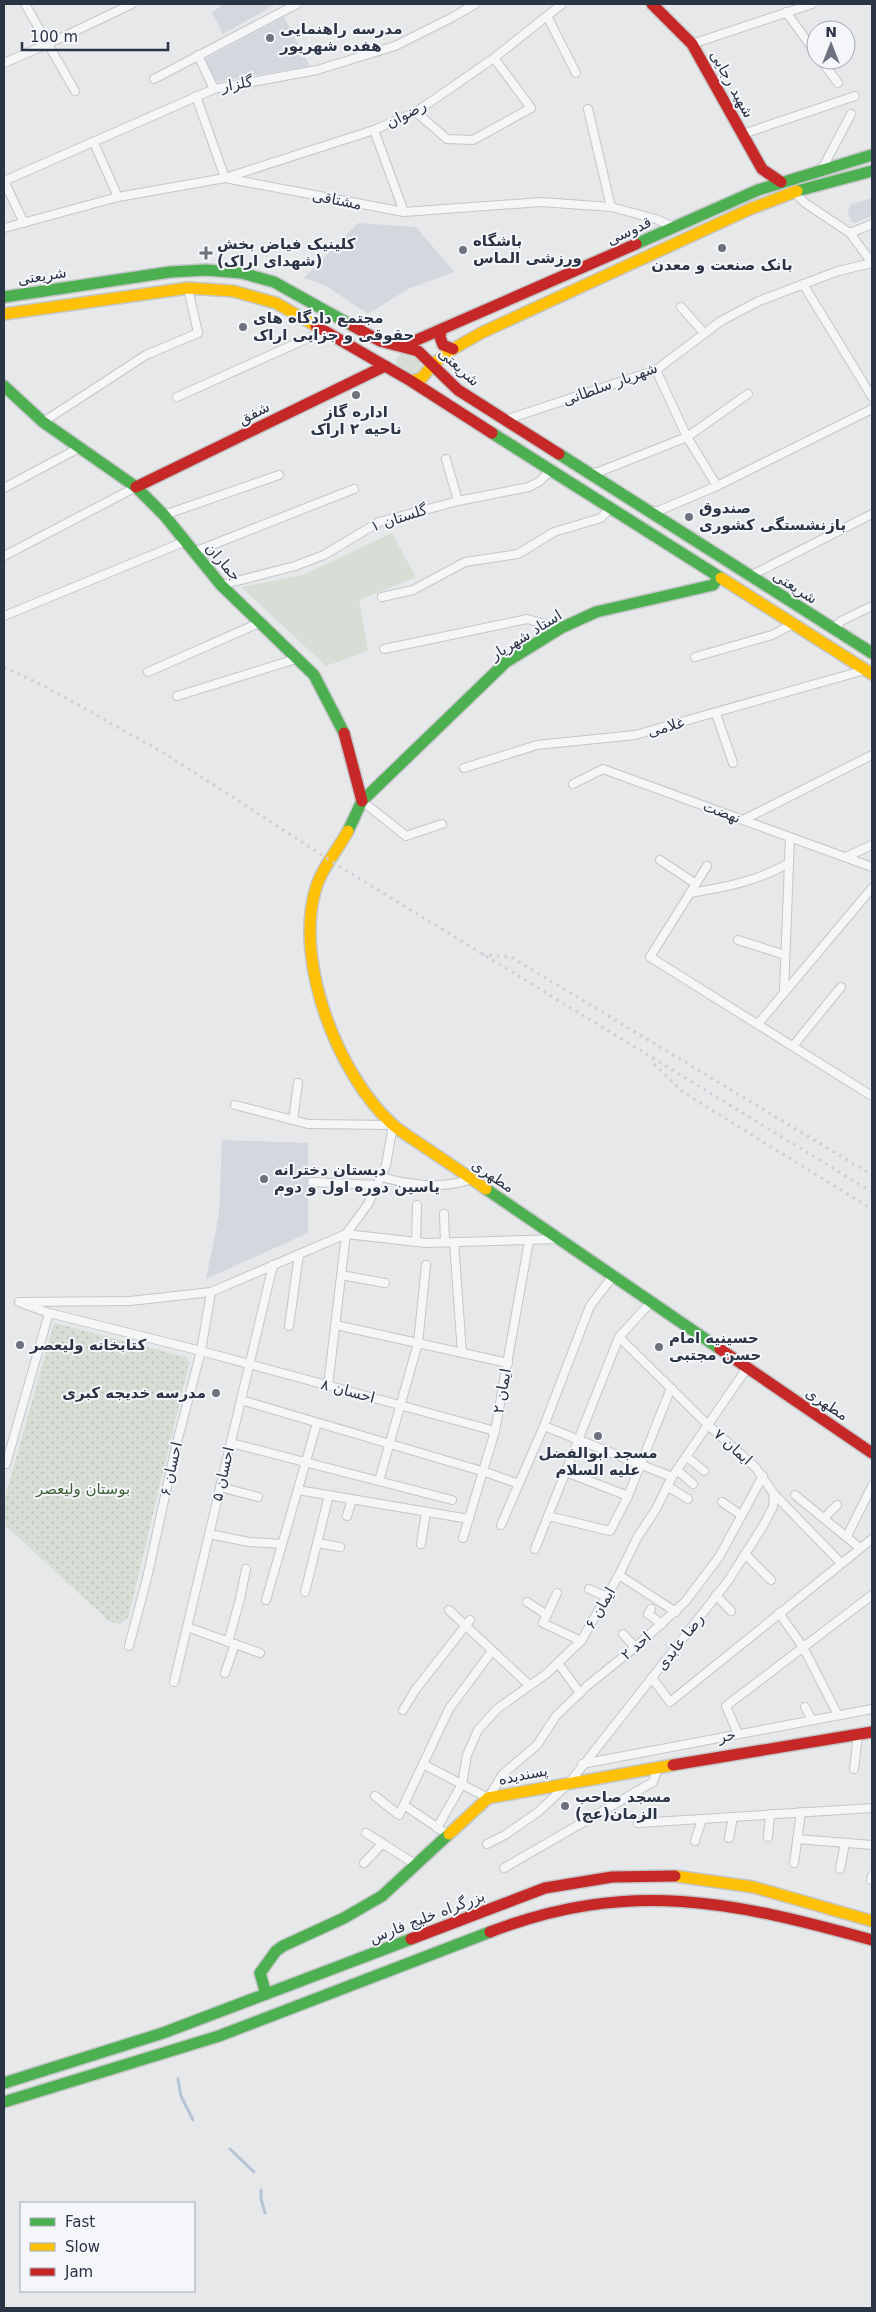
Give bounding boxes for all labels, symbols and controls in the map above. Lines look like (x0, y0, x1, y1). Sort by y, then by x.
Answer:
scale bar (22, 20, 169, 52)
place label: مدرسه راهنمایی هفده شهریور (279, 20, 402, 55)
north arrow (806, 20, 856, 70)
text: N (825, 24, 837, 40)
text: 100 m (30, 28, 78, 46)
marker: مدرسه راهنمایی هفده شهریور (264, 32, 276, 44)
street label: شهید رجایی (706, 47, 758, 121)
street label: گلزار (219, 72, 255, 96)
street label: رضوان (383, 96, 429, 132)
street label: مشتاقی (311, 186, 363, 214)
street label: قدوسی (604, 213, 654, 249)
place label: باشگاه ورزشی الماس (473, 232, 582, 267)
place label: کلینیک فیاض بخش (شهدای اراک) (217, 235, 356, 270)
marker: بانک صنعت و معدن (716, 242, 728, 254)
marker: باشگاه ورزشی الماس (457, 244, 469, 256)
marker: کلینیک فیاض بخش (شهدای اراک) (199, 246, 213, 260)
place label: بانک صنعت و معدن (651, 256, 793, 274)
street label: شریعتی (16, 263, 68, 289)
place label: مجتمع دادگاه های حقوقی و جزایی اراک (253, 309, 414, 344)
marker: مجتمع دادگاه های حقوقی و جزایی اراک (237, 321, 249, 333)
street label: شریعتی (435, 344, 483, 390)
street label: شهریار سلطانی (560, 359, 660, 409)
marker: اداره گاز ناحیه ۲ اراک (350, 389, 362, 401)
street label: شفق (235, 398, 273, 428)
place label: اداره گاز ناحیه ۲ اراک (310, 403, 402, 438)
place label: صندوق بازنشستگی کشوری (699, 499, 846, 534)
street label: گلستان ۱ (368, 500, 430, 536)
marker: صندوق بازنشستگی کشوری (683, 511, 695, 523)
street label: جماران (201, 539, 245, 585)
street label: شریعتی (769, 566, 821, 608)
street label: استاد شهریار (486, 606, 565, 665)
street label: غلامی (646, 713, 687, 741)
street label: نهضت (701, 797, 743, 827)
street label: مطهری (468, 1155, 518, 1197)
place label: دبستان دخترانه یاسین دوره اول و دوم (274, 1161, 440, 1196)
marker: دبستان دخترانه یاسین دوره اول و دوم (258, 1173, 270, 1185)
place label: حسینیه امام حسن مجتبی (669, 1329, 761, 1364)
place label: کتابخانه ولیعصر (29, 1336, 146, 1354)
marker: کتابخانه ولیعصر (14, 1339, 26, 1351)
marker: حسینیه امام حسن مجتبی (653, 1341, 665, 1353)
street label: ایمان ۲ (489, 1367, 515, 1415)
street label: احسان ۸ (319, 1375, 377, 1407)
street label: مطهری (802, 1383, 852, 1425)
place label: مدرسه خدیجه کبری (62, 1384, 206, 1402)
marker: مدرسه خدیجه کبری (210, 1387, 222, 1399)
street label: ایمان ۷ (710, 1425, 756, 1469)
marker: مسجد ابوالفضل علیه السلام (592, 1430, 604, 1442)
street label: احسان ۶ (156, 1440, 186, 1498)
place label: مسجد ابوالفضل علیه السلام (538, 1444, 658, 1479)
street label: احسان ۵ (208, 1445, 238, 1503)
park label: بوستان ولیعصر (35, 1480, 130, 1498)
street label: ایمان ۶ (581, 1584, 619, 1632)
street label: رضا عابدی (652, 1610, 708, 1674)
street label: احد ۲ (617, 1628, 655, 1664)
street label: حر (716, 1725, 737, 1747)
street label: پسندیده (497, 1761, 549, 1790)
place label: مسجد صاحب الزمان(عج) (575, 1788, 671, 1823)
marker: مسجد صاحب الزمان(عج) (559, 1800, 571, 1812)
street label: بزرگراه خلیج فارس (367, 1887, 487, 1947)
legend (20, 2202, 195, 2292)
text: Fast (65, 2213, 95, 2231)
text: Slow (65, 2238, 100, 2256)
text: Jam (64, 2263, 93, 2281)

